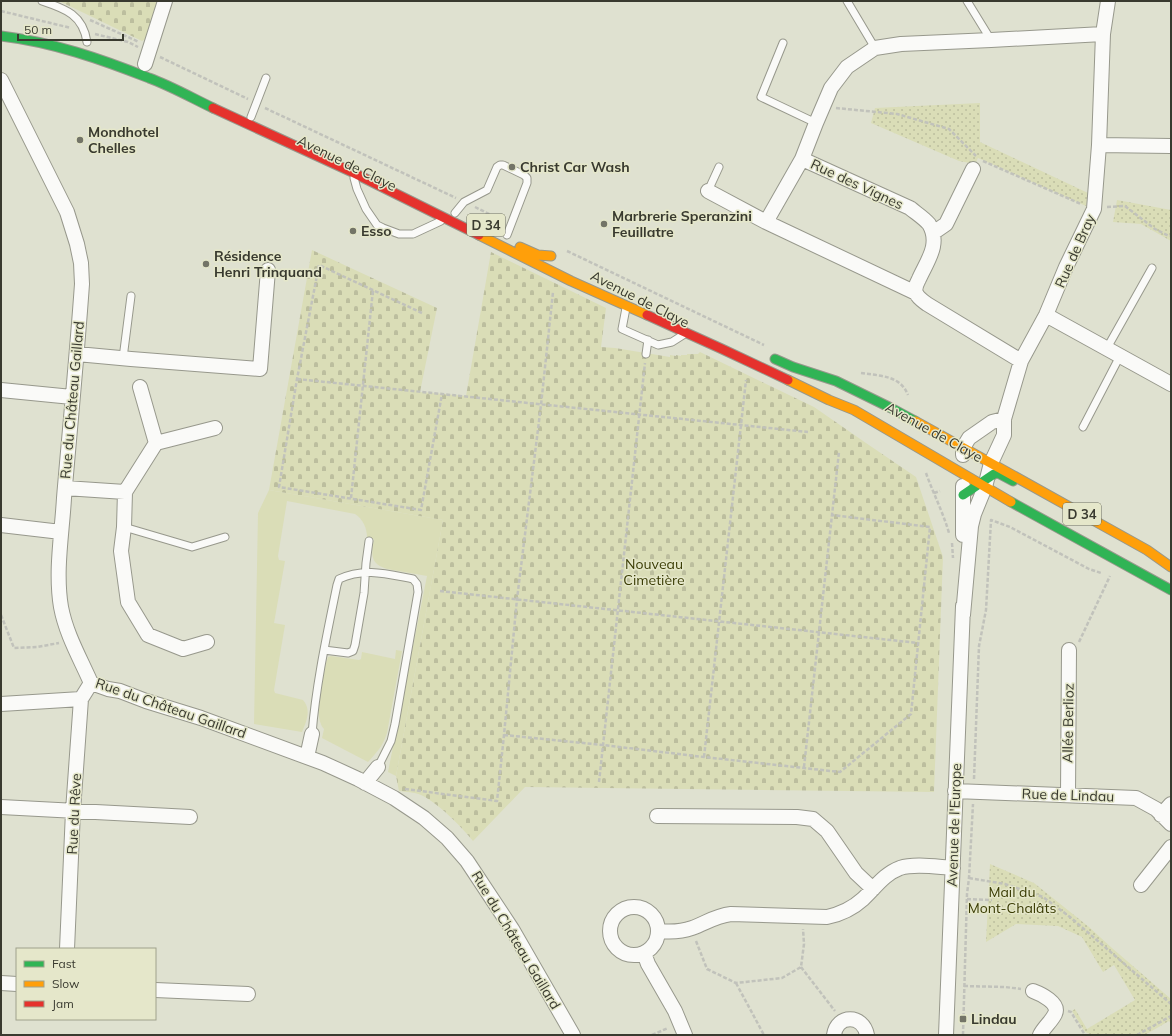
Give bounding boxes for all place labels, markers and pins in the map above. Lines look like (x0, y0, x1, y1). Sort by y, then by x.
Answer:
place label: Mondhotel Chelles (88, 123, 159, 157)
marker: Mondhotel Chelles (75, 135, 85, 145)
place label: Christ Car Wash (520, 158, 630, 176)
marker: Christ Car Wash (507, 162, 517, 172)
place label: Marbrerie Speranzini Feuillatre (612, 207, 752, 241)
marker: Marbrerie Speranzini Feuillatre (599, 219, 609, 229)
place label: Esso (361, 222, 392, 240)
marker: Esso (348, 226, 358, 236)
place label: Résidence Henri Trinquand (214, 247, 322, 281)
marker: Résidence Henri Trinquand (201, 259, 211, 269)
place label: Lindau (971, 1010, 1017, 1028)
marker: Lindau (958, 1014, 968, 1024)

